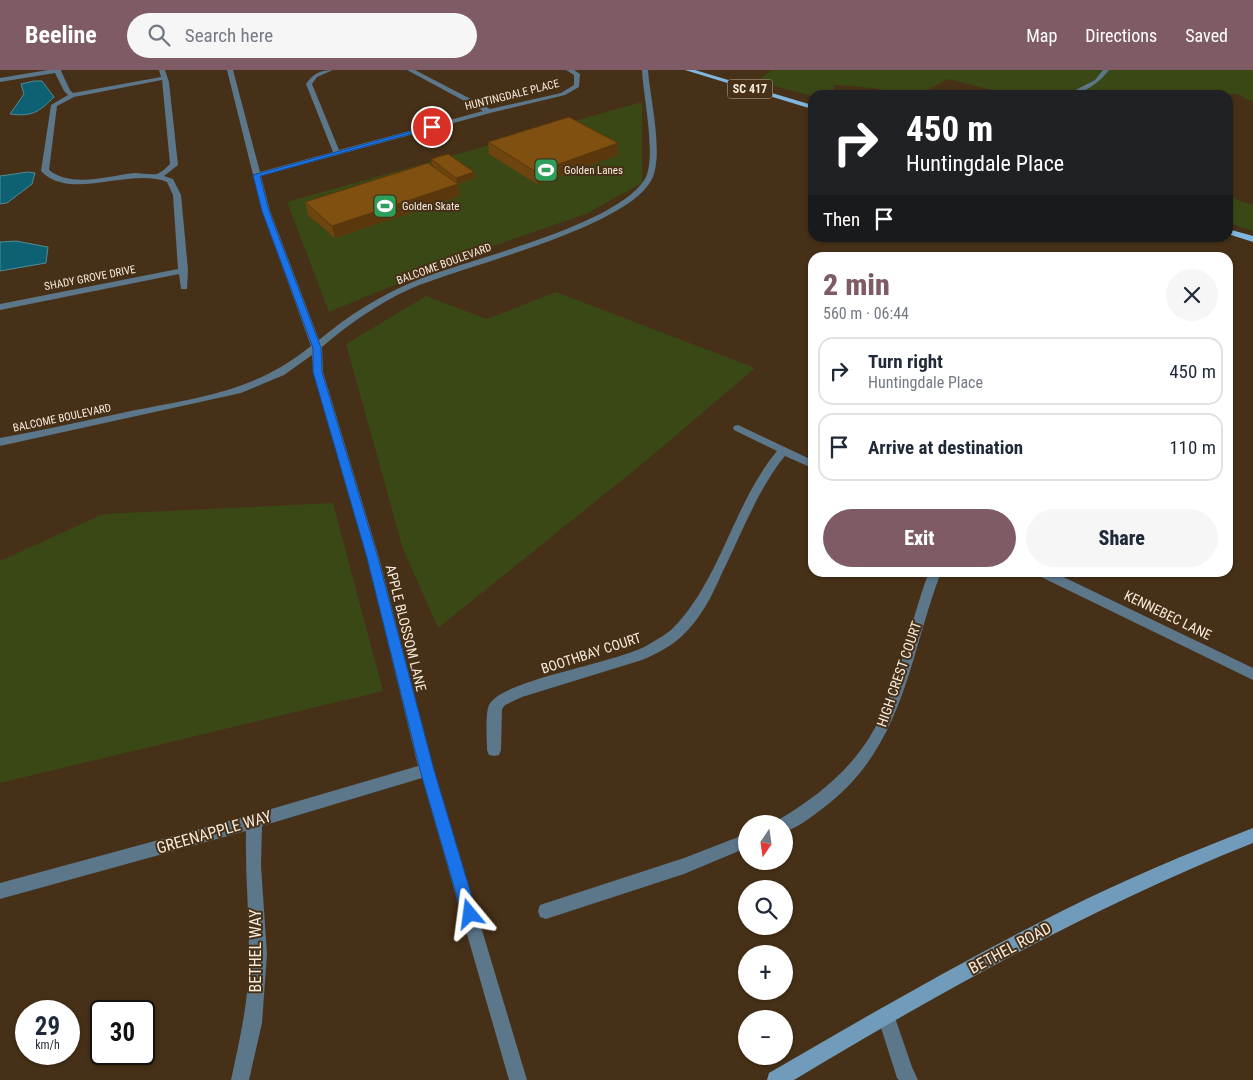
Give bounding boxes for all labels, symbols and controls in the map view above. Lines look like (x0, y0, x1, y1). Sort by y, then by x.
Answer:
search box (127, 13, 477, 58)
text: Beeline (25, 21, 97, 49)
icon: search (145, 21, 173, 49)
text: Search here (185, 24, 273, 47)
text: Map (1026, 25, 1057, 46)
text: Directions (1085, 25, 1157, 46)
text: Saved (1185, 25, 1228, 46)
street label: HUNTINGDALE PLACE (464, 77, 561, 113)
road number: SC 417 (728, 80, 772, 98)
pin (411, 106, 453, 148)
text: 450 m (906, 109, 993, 150)
icon: right (823, 110, 888, 175)
icon: arrive (418, 113, 446, 141)
text: Huntingdale Place (906, 151, 1064, 176)
sports icon: Golden Lanes (533, 157, 559, 183)
place label: Golden Lanes (564, 164, 623, 177)
sports icon: Golden Skate (372, 193, 398, 219)
place label: Golden Skate (402, 200, 459, 213)
icon: arrive (870, 205, 898, 233)
text: Then (823, 208, 860, 231)
street label: BALCOME BOULEVARD (395, 241, 493, 287)
street label: SHADY GROVE DRIVE (43, 263, 137, 293)
text: 2 min (823, 267, 890, 302)
button: close (1166, 269, 1218, 321)
text: 560 m · 06:44 (823, 304, 909, 323)
text: Turn right (868, 350, 943, 373)
icon: right (825, 357, 853, 385)
text: 450 m (1169, 360, 1216, 383)
text: Huntingdale Place (868, 373, 983, 392)
street label: BALCOME BOULEVARD (12, 401, 112, 435)
icon: arrive (825, 433, 853, 461)
text: Arrive at destination (868, 436, 1023, 459)
text: 110 m (1169, 436, 1216, 459)
button: Exit (823, 509, 1016, 567)
button: Share (1026, 509, 1218, 567)
street label: APPLE BLOSSOM LANE (383, 563, 429, 693)
street label: KENNEBEC LANE (1122, 587, 1214, 643)
street label: HIGH CREST COURT (873, 619, 925, 729)
street label: BOOTHBAY COURT (539, 629, 643, 677)
street label: GREENAPPLE WAY (154, 806, 274, 858)
north arrow (738, 815, 792, 870)
map controls (738, 815, 793, 1065)
button: search (738, 880, 793, 935)
position arrow (443, 887, 495, 939)
street label: BETHEL WAY (246, 909, 265, 993)
street label: BETHEL ROAD (966, 918, 1054, 978)
button: + (738, 945, 793, 1000)
speed limit sign: 30 (90, 1000, 155, 1065)
button: − (738, 1010, 793, 1065)
text: 29 (35, 1012, 60, 1041)
text: km/h (35, 1038, 60, 1052)

